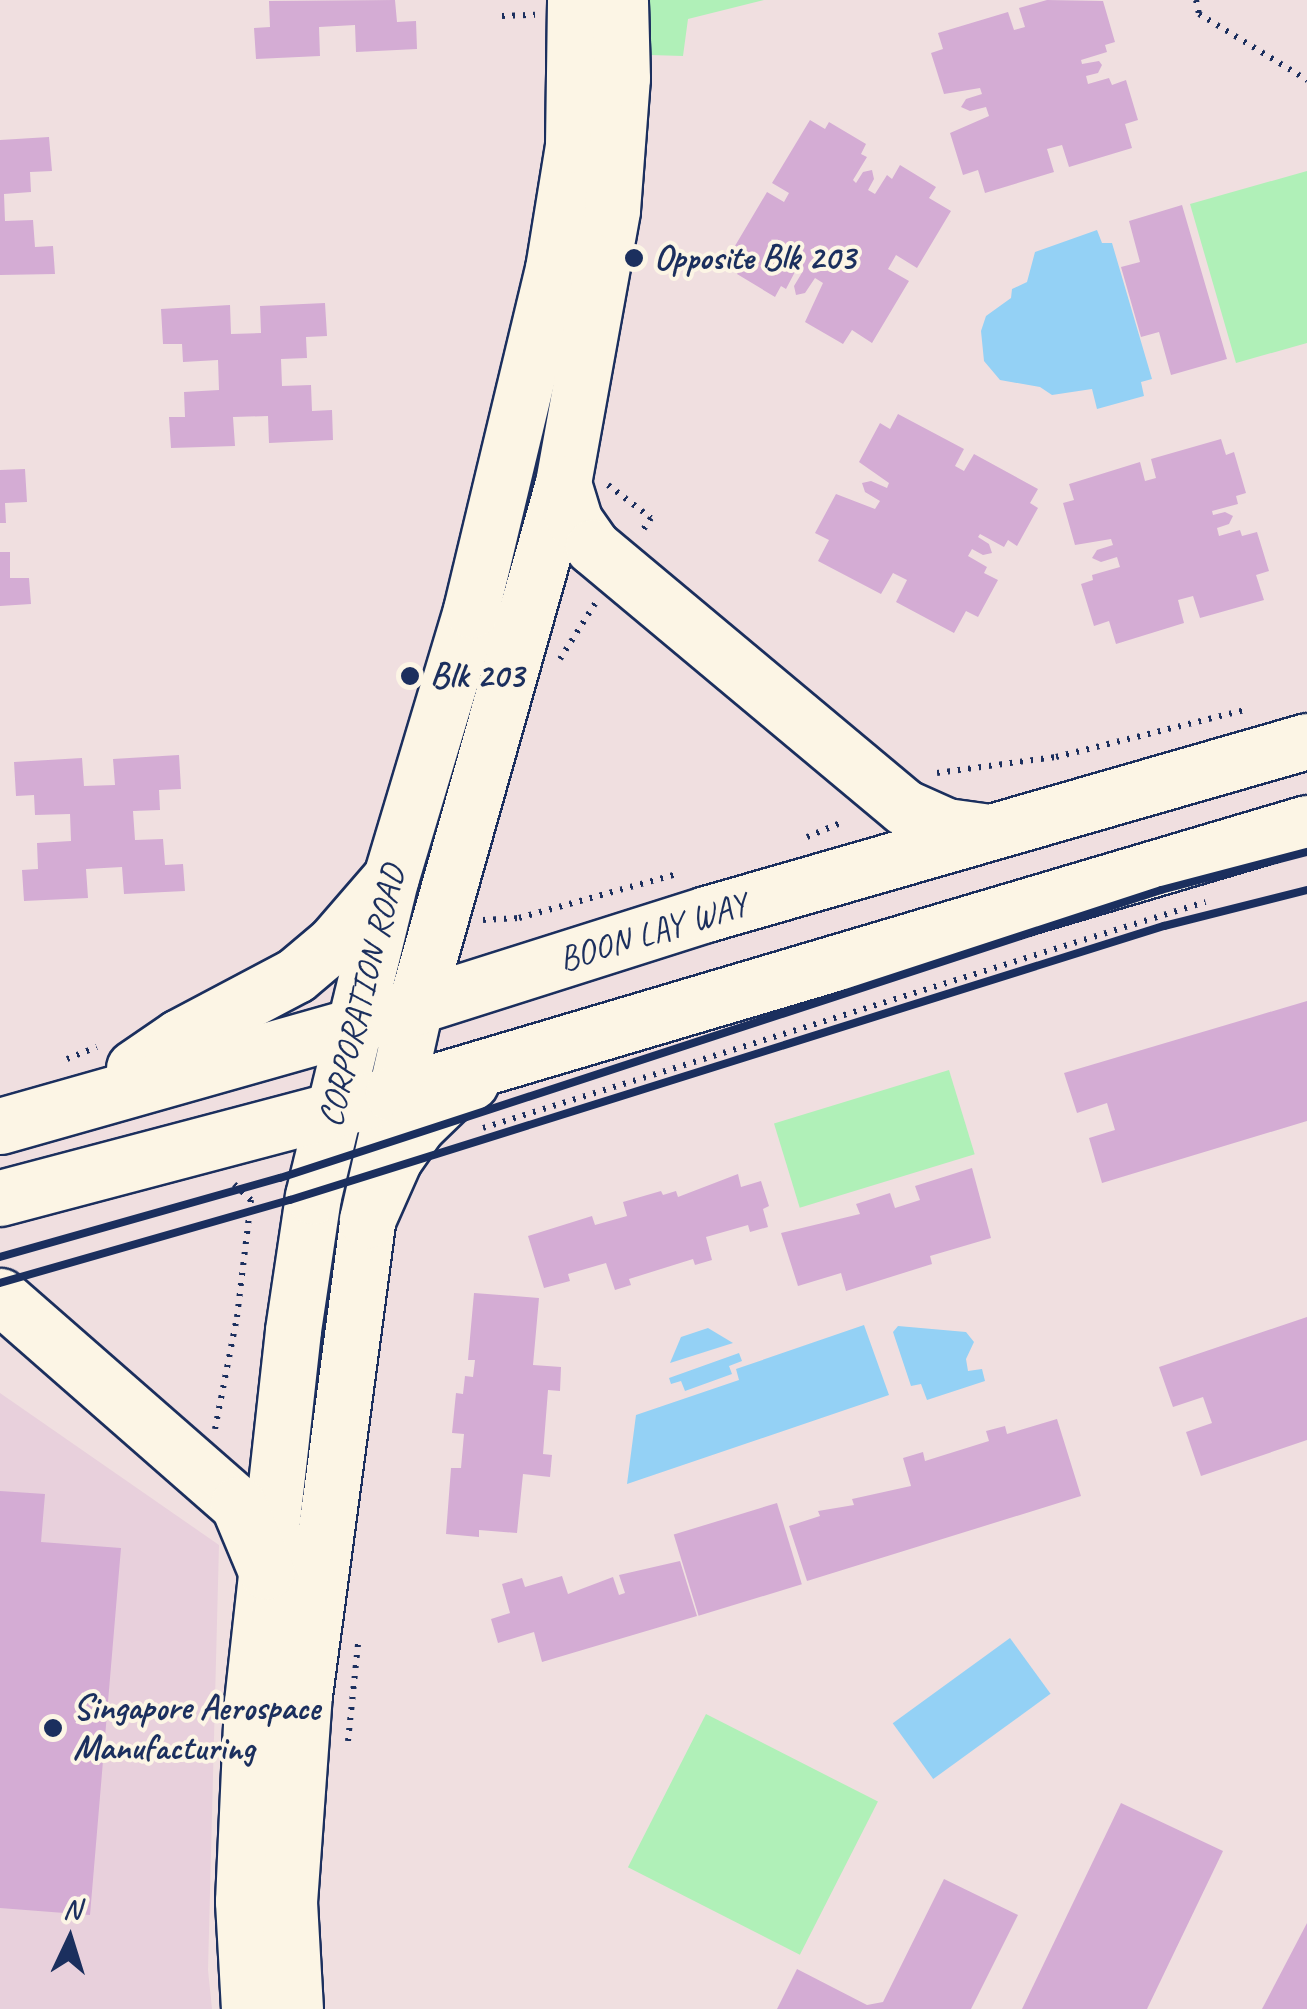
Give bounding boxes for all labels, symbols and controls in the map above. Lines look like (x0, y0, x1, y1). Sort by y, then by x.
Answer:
place label: Opposite Blk 203 (654, 237, 856, 279)
marker: Opposite Blk 203 (623, 247, 645, 269)
place label: Blk 203 (430, 655, 524, 697)
marker: Blk 203 (399, 665, 421, 687)
street label: CORPORATION ROAD (309, 861, 415, 1131)
street label: BOON LAY WAY (553, 883, 753, 981)
place label: Singapore Aerospace Manufacturing (73, 1687, 319, 1769)
marker: Singapore Aerospace Manufacturing (42, 1717, 64, 1739)
north arrow (20, 1889, 120, 1989)
text: N (62, 1891, 82, 1927)

